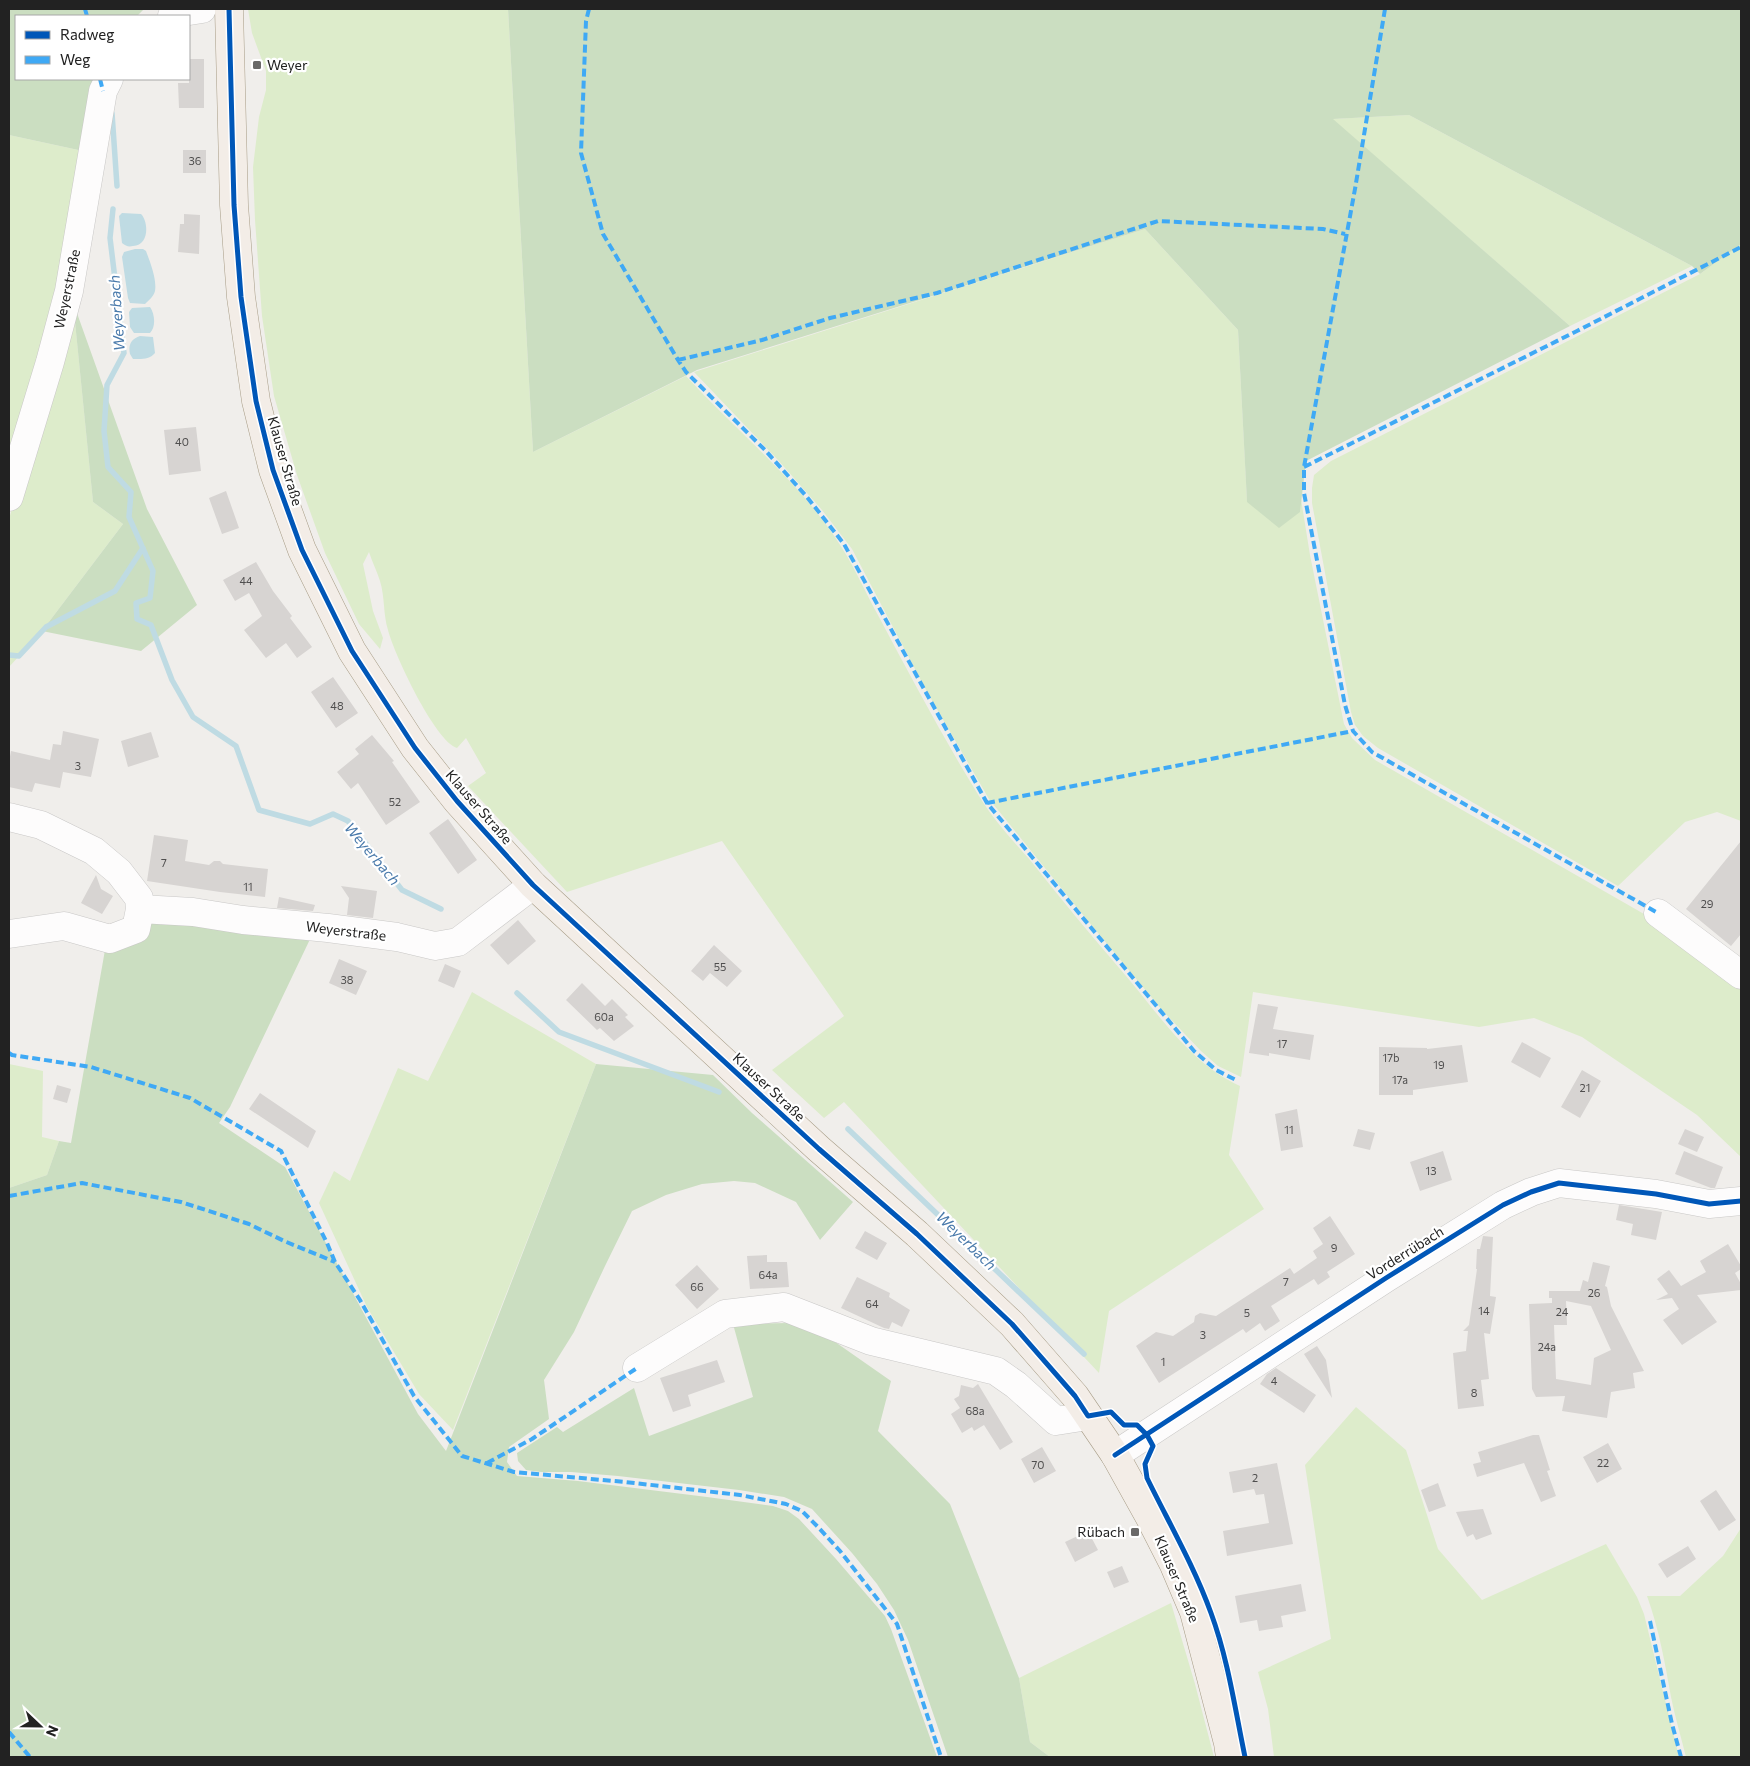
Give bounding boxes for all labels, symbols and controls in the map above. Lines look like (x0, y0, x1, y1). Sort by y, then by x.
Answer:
legend (15, 15, 190, 80)
text: Radweg (60, 25, 114, 43)
text: Weg (60, 50, 90, 68)
place label: Weyer (267, 56, 308, 73)
marker: Weyer (251, 59, 263, 71)
house number: 36 (189, 154, 202, 167)
street label: Weyerstraße (50, 248, 83, 330)
water label: Weyerbach (104, 274, 128, 352)
street label: Klauser Straße (265, 414, 306, 508)
house number: 40 (175, 435, 189, 448)
house number: 44 (239, 574, 253, 587)
house number: 48 (330, 699, 344, 712)
house number: 3 (75, 759, 81, 772)
street label: Klauser Straße (443, 766, 516, 847)
house number: 52 (389, 795, 401, 808)
water label: Weyerbach (341, 818, 404, 888)
house number: 7 (161, 856, 167, 869)
house number: 11 (243, 880, 253, 893)
house number: 29 (1701, 897, 1714, 910)
street label: Weyerstraße (305, 917, 387, 944)
house number: 55 (714, 960, 726, 973)
house number: 38 (341, 973, 354, 986)
house number: 60a (594, 1010, 614, 1023)
house number: 17 (1277, 1037, 1287, 1050)
street label: Klauser Straße (730, 1049, 809, 1124)
house number: 17b (1382, 1051, 1400, 1064)
house number: 19 (1433, 1058, 1445, 1071)
house number: 17a (1392, 1073, 1408, 1086)
house number: 21 (1580, 1081, 1590, 1094)
house number: 11 (1284, 1123, 1294, 1136)
house number: 13 (1426, 1164, 1436, 1177)
water label: Weyerbach (933, 1207, 1000, 1273)
street label: Vorderrübach (1363, 1222, 1446, 1283)
house number: 9 (1331, 1241, 1338, 1254)
house number: 64a (758, 1268, 778, 1281)
house number: 7 (1283, 1275, 1289, 1288)
house number: 66 (690, 1280, 704, 1293)
house number: 26 (1588, 1286, 1601, 1299)
house number: 64 (865, 1297, 879, 1310)
house number: 14 (1478, 1304, 1490, 1317)
house number: 24 (1556, 1305, 1569, 1318)
house number: 5 (1244, 1306, 1250, 1319)
house number: 3 (1200, 1328, 1206, 1341)
house number: 24a (1538, 1340, 1556, 1353)
house number: 1 (1161, 1355, 1165, 1368)
house number: 4 (1271, 1374, 1278, 1387)
house number: 8 (1471, 1386, 1478, 1399)
house number: 68a (965, 1404, 985, 1417)
house number: 22 (1597, 1456, 1609, 1469)
house number: 70 (1032, 1458, 1044, 1471)
house number: 2 (1252, 1471, 1258, 1484)
place label: Rübach (1077, 1523, 1125, 1540)
marker: Rübach (1129, 1526, 1141, 1538)
street label: Klauser Straße (1152, 1533, 1203, 1625)
north arrow (15, 1701, 65, 1751)
text: N (43, 1723, 62, 1739)

